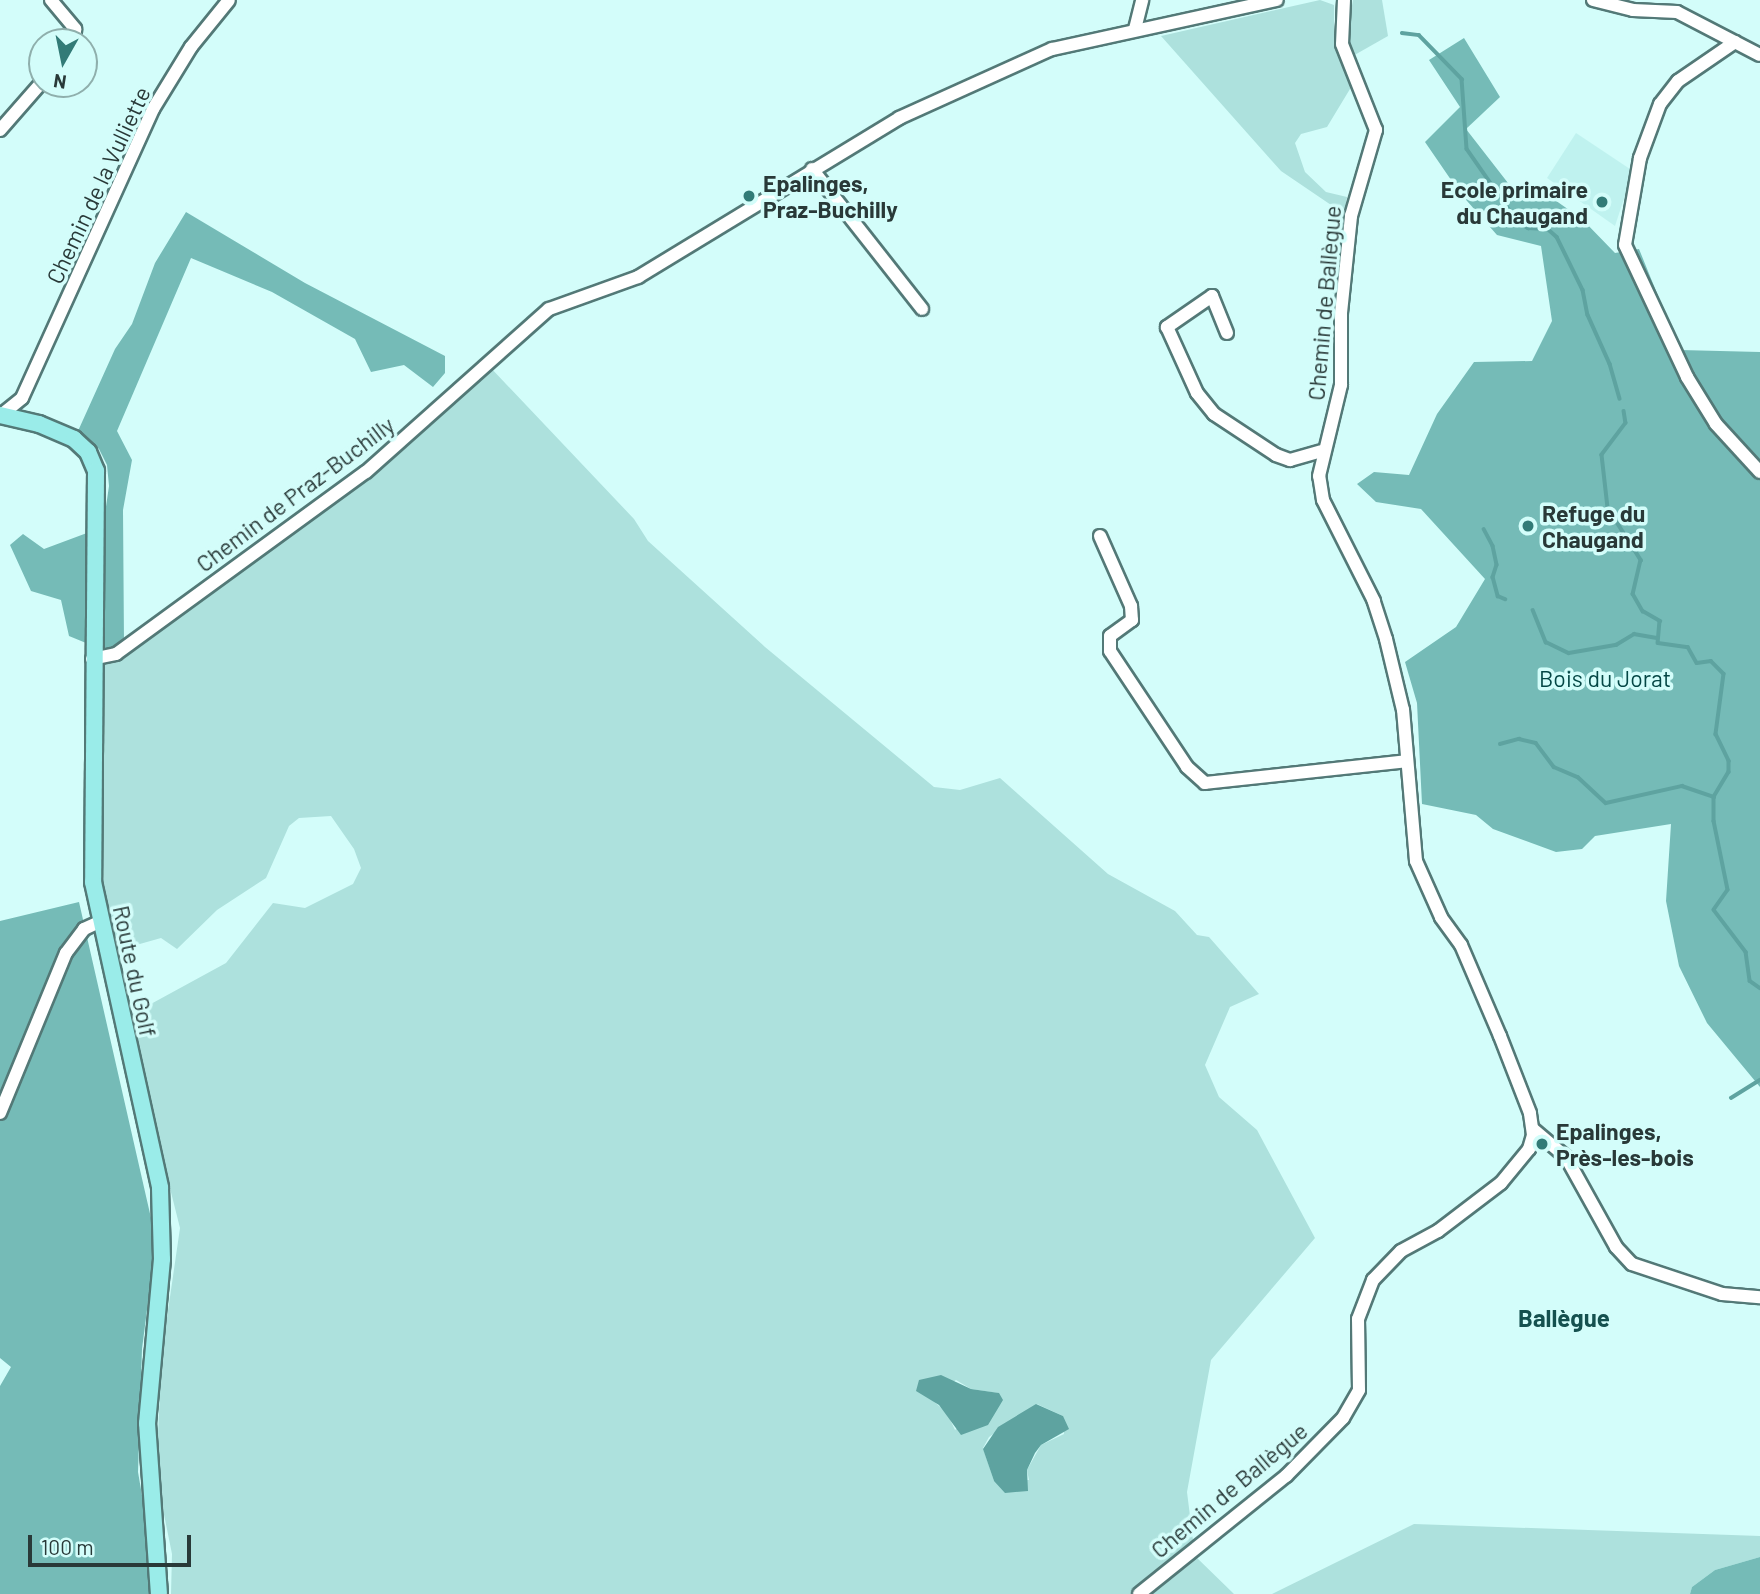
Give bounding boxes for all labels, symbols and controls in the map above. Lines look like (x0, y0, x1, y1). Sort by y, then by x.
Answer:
north arrow (28, 28, 98, 98)
text: N (52, 70, 68, 95)
street label: Chemin de la Vulliette (40, 82, 156, 288)
place label: Epalinges, Praz-Buchilly (763, 169, 898, 223)
place label: Ecole primaire du Chaugand (1441, 175, 1588, 229)
marker: Epalinges, Praz-Buchilly (741, 188, 757, 204)
marker: Ecole primaire du Chaugand (1594, 194, 1610, 210)
street label: Chemin de Ballègue (1302, 204, 1346, 402)
street label: Chemin de Praz-Buchilly (191, 411, 399, 577)
place label: Refuge du Chaugand (1542, 499, 1645, 553)
marker: Refuge du Chaugand (1520, 518, 1536, 534)
park label: Bois du Jorat (1539, 664, 1671, 692)
street label: Route du Golf (108, 903, 162, 1039)
place label: Epalinges, Près-les-bois (1556, 1117, 1694, 1171)
marker: Epalinges, Près-les-bois (1534, 1136, 1550, 1152)
district label: Ballègue (1518, 1304, 1610, 1332)
street label: Chemin de Ballègue (1145, 1417, 1313, 1563)
scale bar (32, 1520, 194, 1564)
text: 100 m (41, 1534, 94, 1559)

